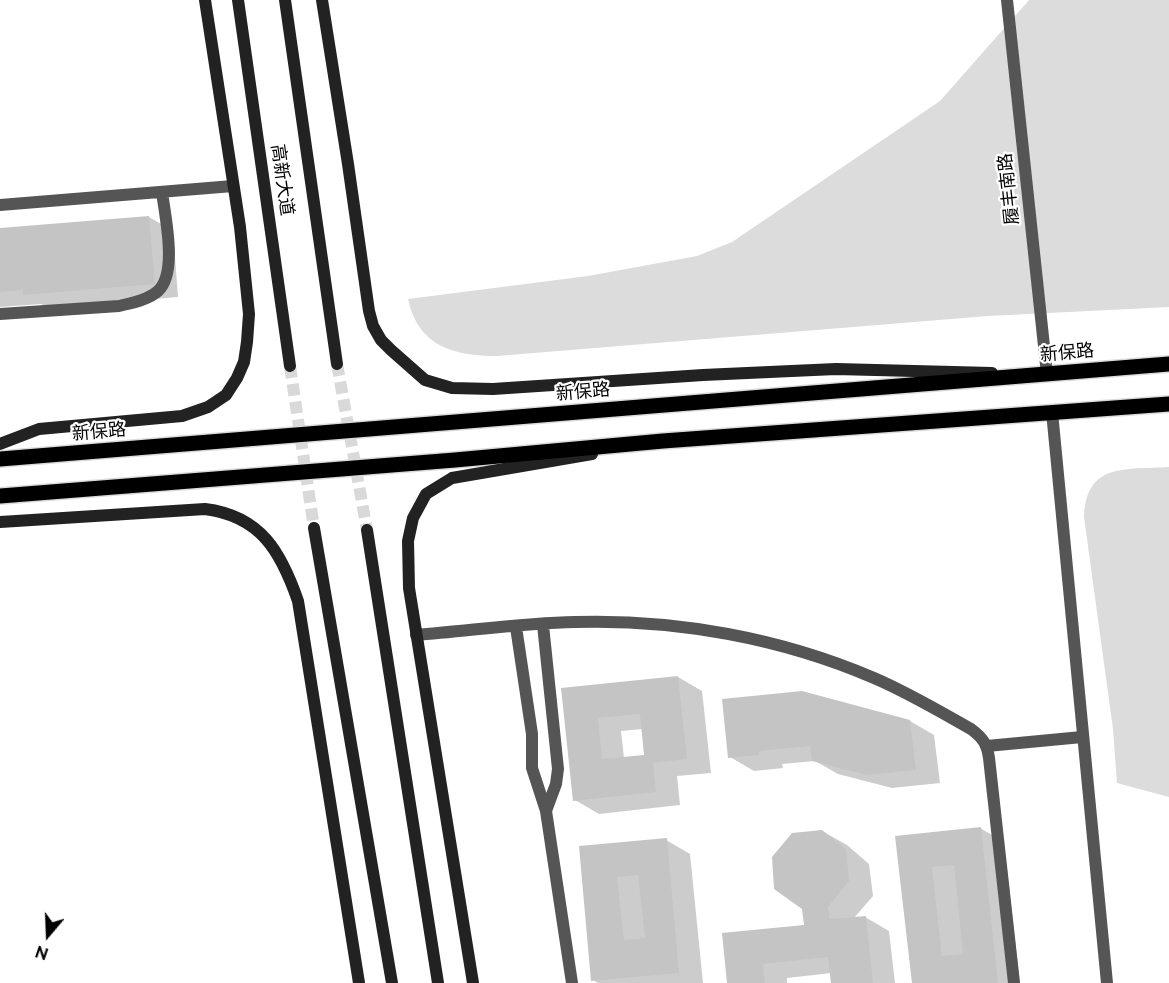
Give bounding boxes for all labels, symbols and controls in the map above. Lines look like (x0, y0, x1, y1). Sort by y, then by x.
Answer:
street label: 高新大道 (266, 143, 298, 217)
street label: 履丰南路 (994, 152, 1024, 226)
street label: 新保路 (1039, 340, 1095, 366)
street label: 新保路 (555, 379, 611, 405)
street label: 新保路 (71, 419, 127, 445)
north arrow (18, 905, 78, 965)
text: N (33, 942, 51, 963)

